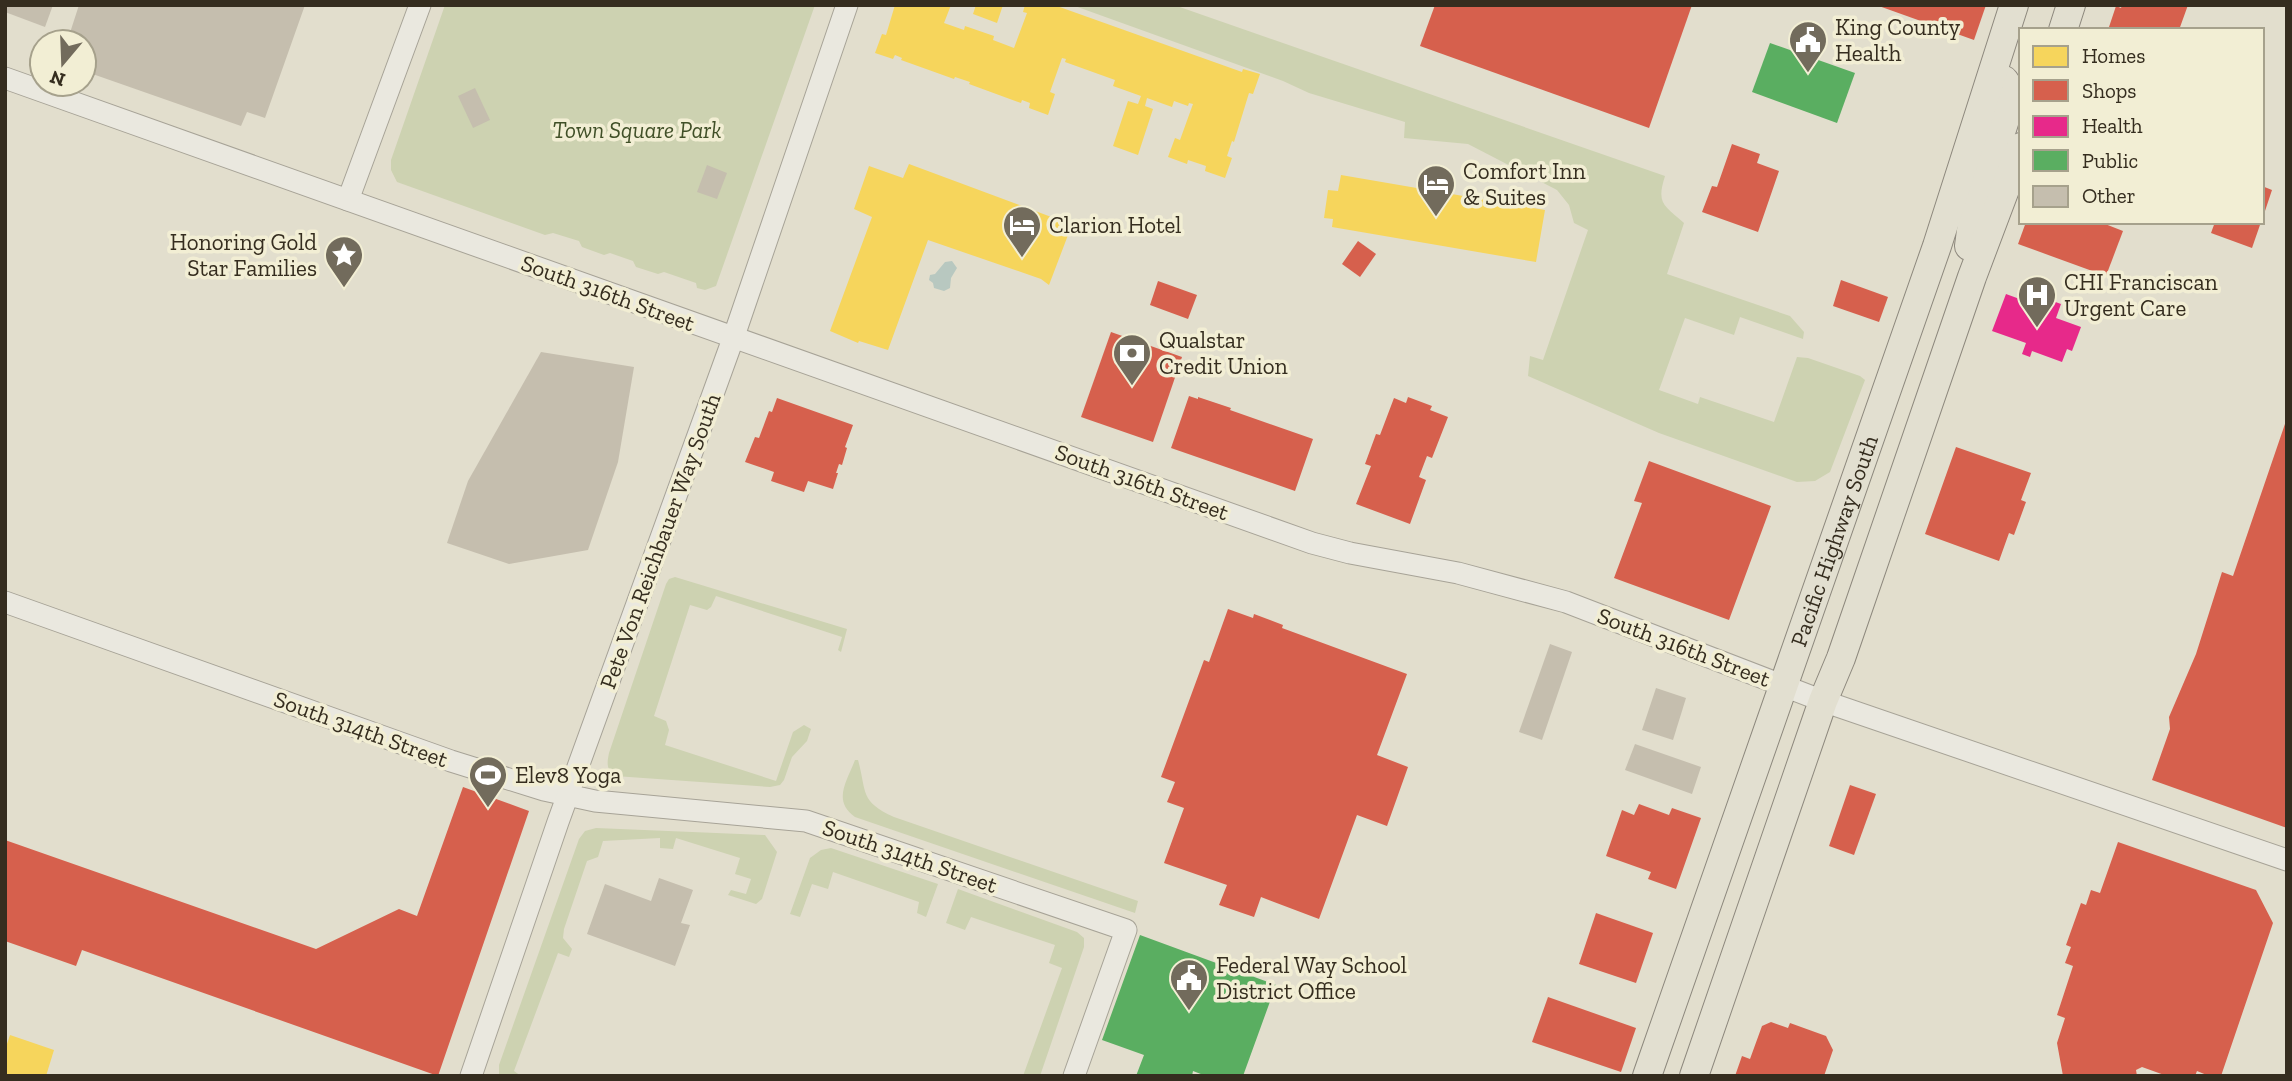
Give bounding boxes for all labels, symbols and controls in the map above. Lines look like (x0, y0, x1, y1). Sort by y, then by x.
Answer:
place label: King County Health (1835, 13, 1960, 67)
public building icon: King County Health (1787, 19, 1829, 74)
north arrow (28, 28, 98, 98)
legend (2019, 28, 2264, 224)
text: Homes (2082, 43, 2145, 68)
text: N (47, 65, 68, 92)
text: Shops (2082, 78, 2136, 103)
text: Health (2082, 113, 2143, 138)
park label: Town Square Park (552, 116, 722, 144)
text: Public (2082, 148, 2138, 173)
place label: Comfort Inn & Suites (1463, 157, 1586, 211)
hotel icon: Comfort Inn & Suites (1415, 163, 1457, 218)
text: Other (2082, 183, 2136, 208)
hotel icon: Clarion Hotel (1001, 204, 1043, 259)
place label: Clarion Hotel (1049, 211, 1181, 239)
place label: Honoring Gold Star Families (170, 228, 317, 282)
place icon: Honoring Gold Star Families (323, 234, 365, 289)
street label: South 316th Street (517, 249, 699, 338)
place label: CHI Franciscan Urgent Care (2064, 268, 2218, 322)
hospital icon: CHI Franciscan Urgent Care (2016, 274, 2058, 329)
place label: Qualstar Credit Union (1159, 326, 1288, 380)
bank icon: Qualstar Credit Union (1111, 332, 1153, 387)
street label: Pete Von Reichbauer Way South (593, 389, 727, 693)
street label: Pacific Highway South (1784, 431, 1884, 650)
street label: South 316th Street (1051, 438, 1233, 527)
street label: South 316th Street (1594, 601, 1775, 693)
street label: South 314th Street (270, 685, 452, 774)
sports icon: Elev8 Yoga (467, 754, 509, 809)
place label: Elev8 Yoga (515, 761, 621, 789)
street label: South 314th Street (819, 813, 1001, 899)
place label: Federal Way School District Office (1216, 951, 1407, 1005)
public building icon: Federal Way School District Office (1168, 957, 1210, 1012)

